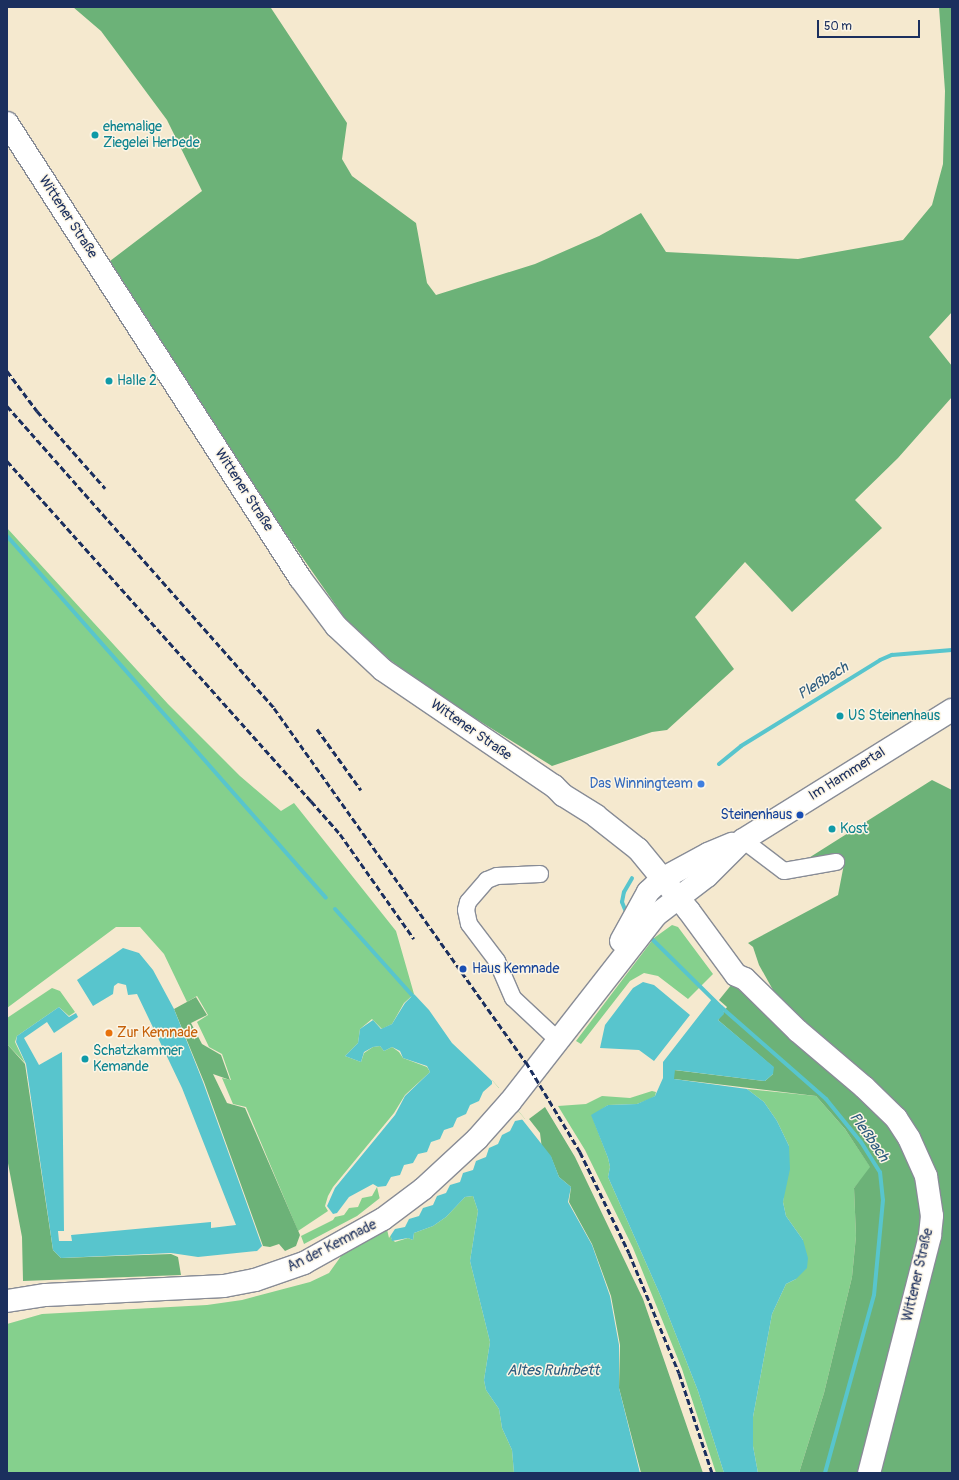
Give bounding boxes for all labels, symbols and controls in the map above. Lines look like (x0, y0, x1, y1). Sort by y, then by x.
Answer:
scale bar (819, 12, 922, 38)
text: 50 m (824, 19, 852, 34)
place label: ehemalige Ziegelei Herbede (103, 119, 200, 152)
marker: ehemalige Ziegelei Herbede (90, 130, 100, 140)
street label: Wittener Straße (35, 173, 101, 261)
place label: Halle 2 (117, 373, 157, 389)
marker: Halle 2 (104, 376, 114, 386)
street label: Wittener Straße (211, 446, 277, 534)
water label: Pleßbach (794, 658, 852, 704)
street label: Wittener Straße (427, 696, 515, 764)
place label: US Steinenhaus (848, 708, 940, 724)
marker: US Steinenhaus (835, 711, 845, 721)
street label: Im Hammertal (806, 744, 888, 804)
place label: Das Winningteam (589, 776, 693, 792)
marker: Das Winningteam (696, 779, 706, 789)
place label: Steinenhaus (720, 807, 792, 823)
marker: Steinenhaus (795, 810, 805, 820)
place label: Kost (840, 821, 868, 837)
marker: Kost (827, 824, 837, 834)
place label: Haus Kemnade (472, 961, 559, 977)
marker: Haus Kemnade (457, 963, 469, 975)
place label: Zur Kemnade (117, 1025, 198, 1041)
marker: Zur Kemnade (104, 1028, 114, 1038)
place label: Schatzkammer Kemande (93, 1043, 183, 1076)
marker: Schatzkammer Kemande (80, 1054, 90, 1064)
water label: Pleßbach (845, 1109, 893, 1165)
street label: An der Kemnade (285, 1216, 379, 1276)
street label: Wittener Straße (899, 1227, 937, 1323)
water label: Altes Ruhrbett (507, 1362, 599, 1380)

